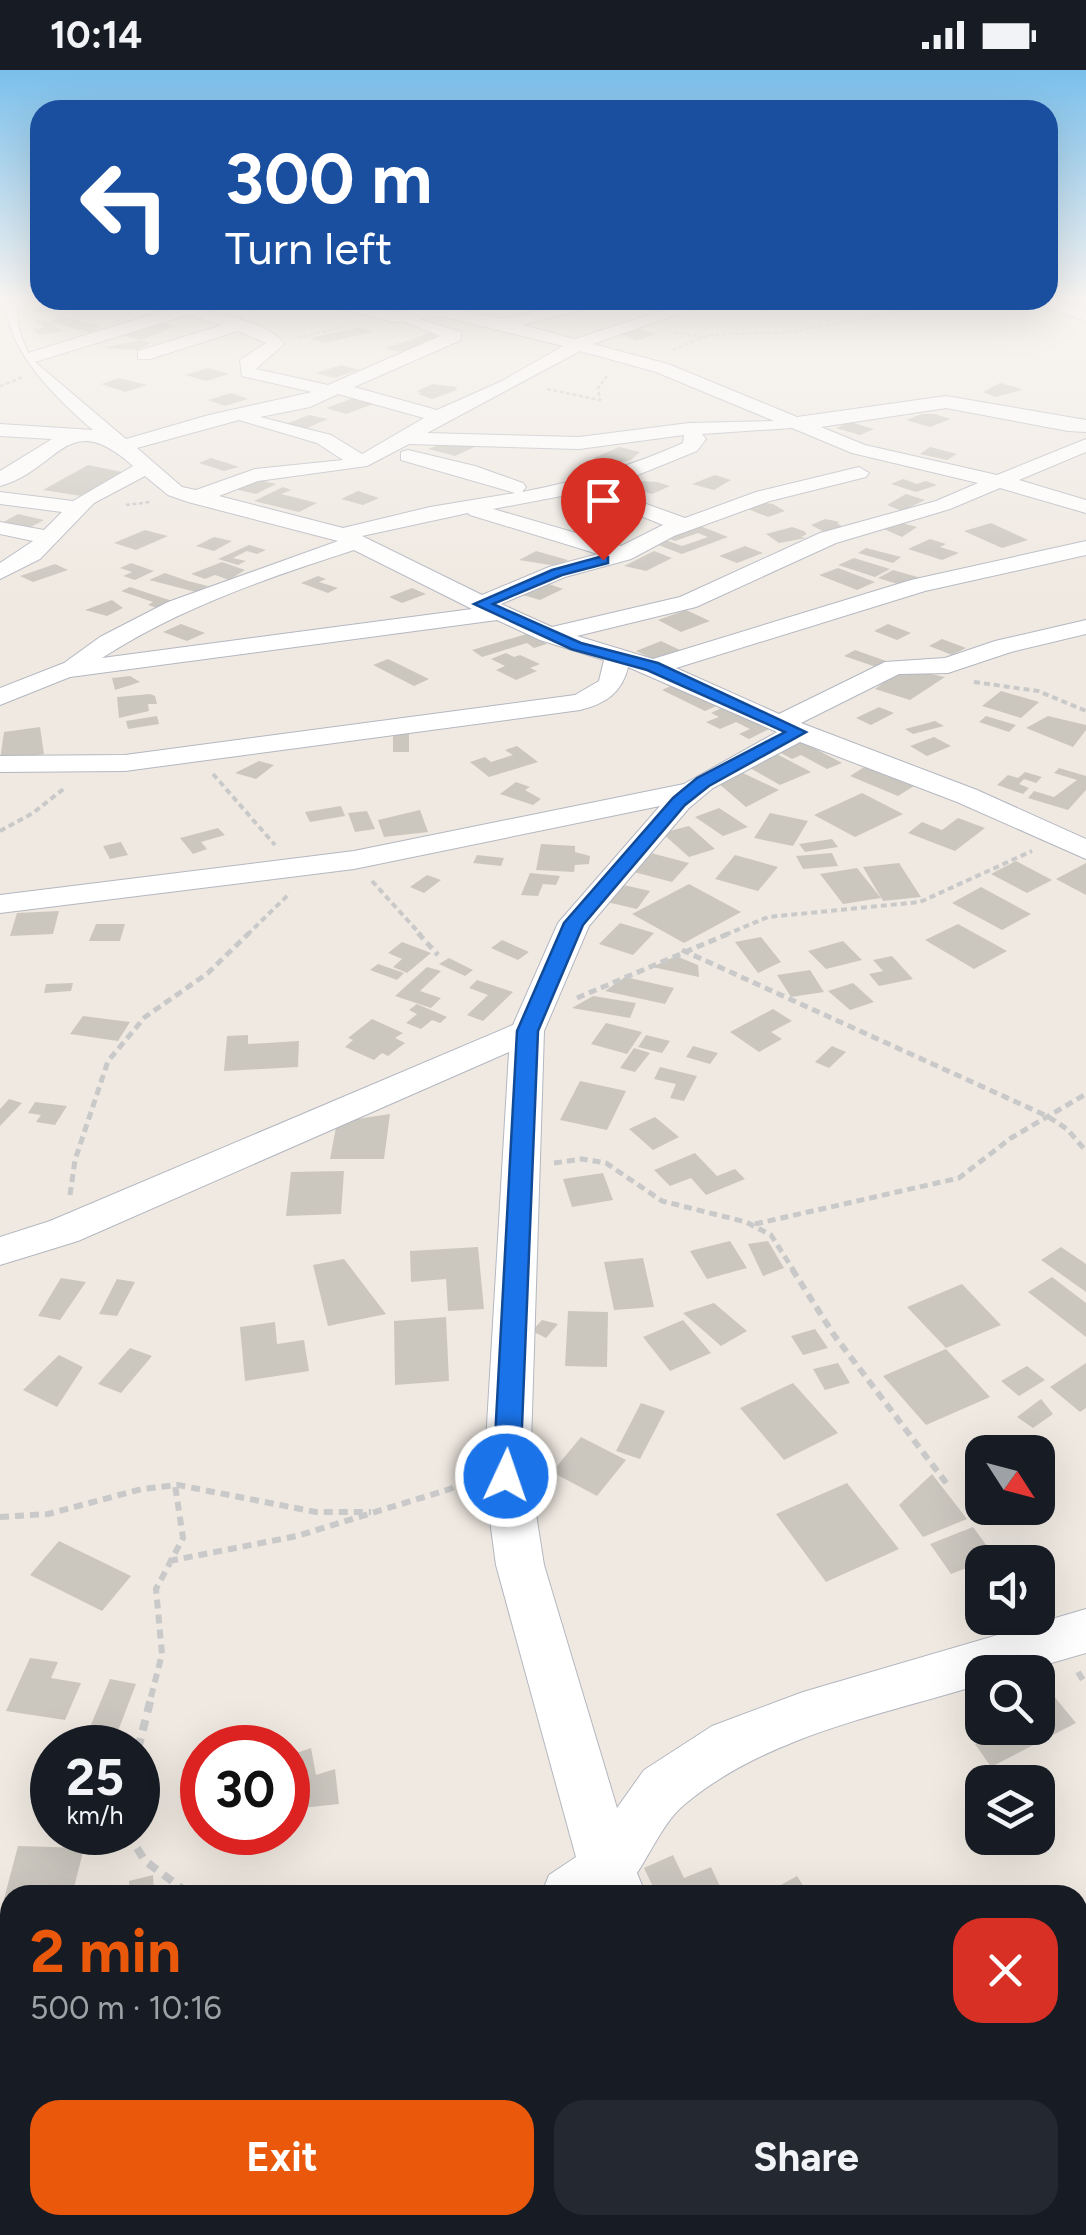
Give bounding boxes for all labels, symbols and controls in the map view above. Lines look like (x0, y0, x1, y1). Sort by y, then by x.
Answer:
text: 10:14 (50, 12, 142, 58)
text: 300 m (225, 136, 432, 221)
icon: left (60, 140, 190, 270)
text: Turn left (225, 221, 392, 275)
pin (561, 458, 646, 561)
icon: arrive (576, 473, 631, 528)
position arrow (454, 1424, 558, 1528)
north arrow (965, 1435, 1055, 1525)
map controls (965, 1435, 1055, 1855)
button: sound (965, 1545, 1055, 1635)
button: search (965, 1655, 1055, 1745)
speed limit sign: 30 (180, 1725, 310, 1855)
text: 25 (66, 1747, 124, 1808)
button: layers (965, 1765, 1055, 1855)
text: km/h (66, 1800, 124, 1830)
text: 2 min (30, 1915, 181, 1987)
button: close (953, 1918, 1058, 2023)
text: 500 m · 10:16 (30, 1989, 222, 2027)
button: Exit (30, 2100, 534, 2215)
button: Share (554, 2100, 1058, 2215)

